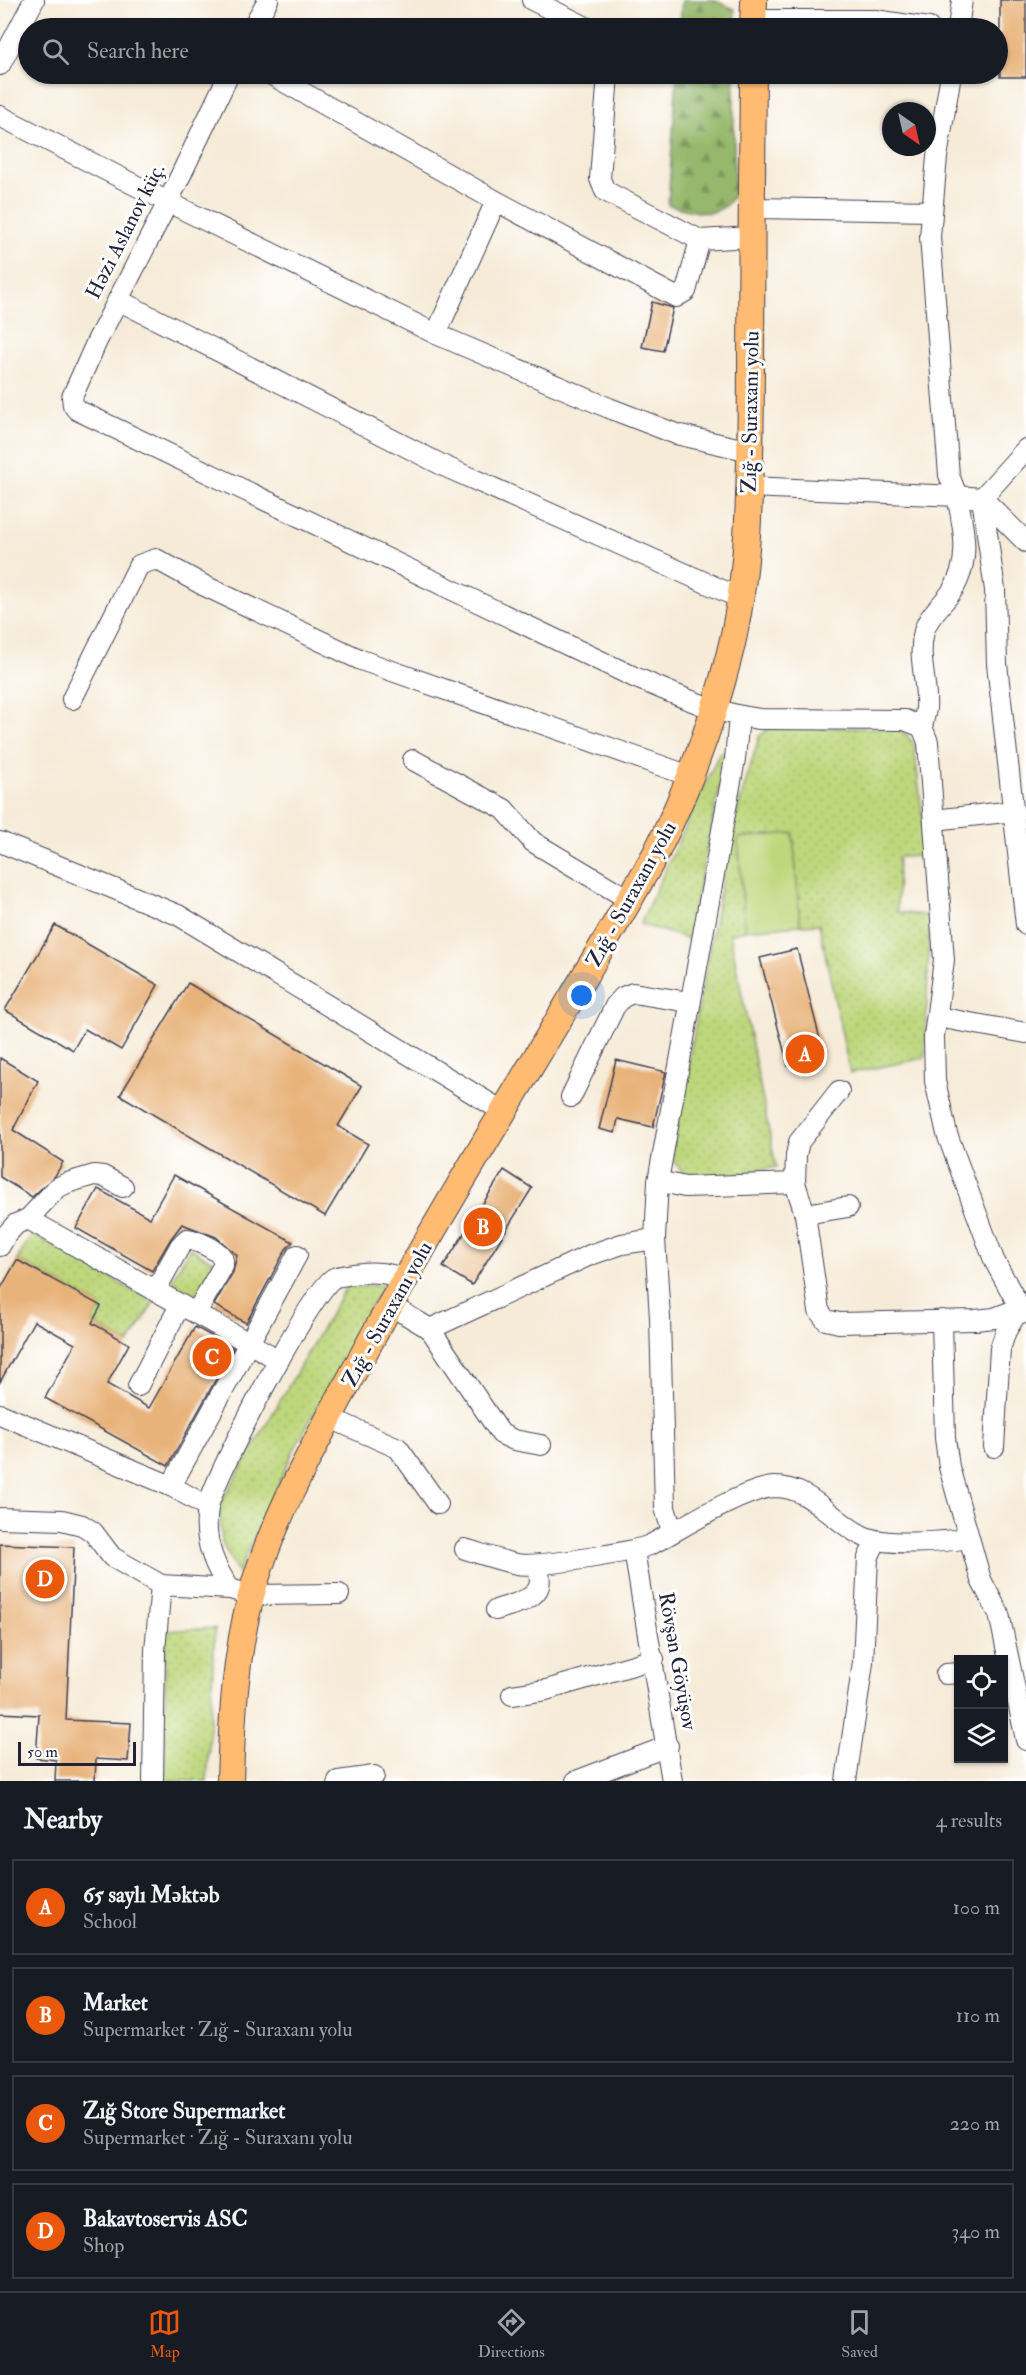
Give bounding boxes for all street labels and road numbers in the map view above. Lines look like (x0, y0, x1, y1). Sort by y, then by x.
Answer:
street label: Həzi Aslanov küç. (80, 159, 171, 304)
street label: Zığ - Suraxanı yolu (736, 330, 765, 493)
street label: Zığ - Suraxanı yolu (580, 817, 683, 972)
street label: Zığ - Suraxanı yolu (336, 1237, 439, 1392)
street label: Rövşən Göyüşov (652, 1590, 703, 1733)

